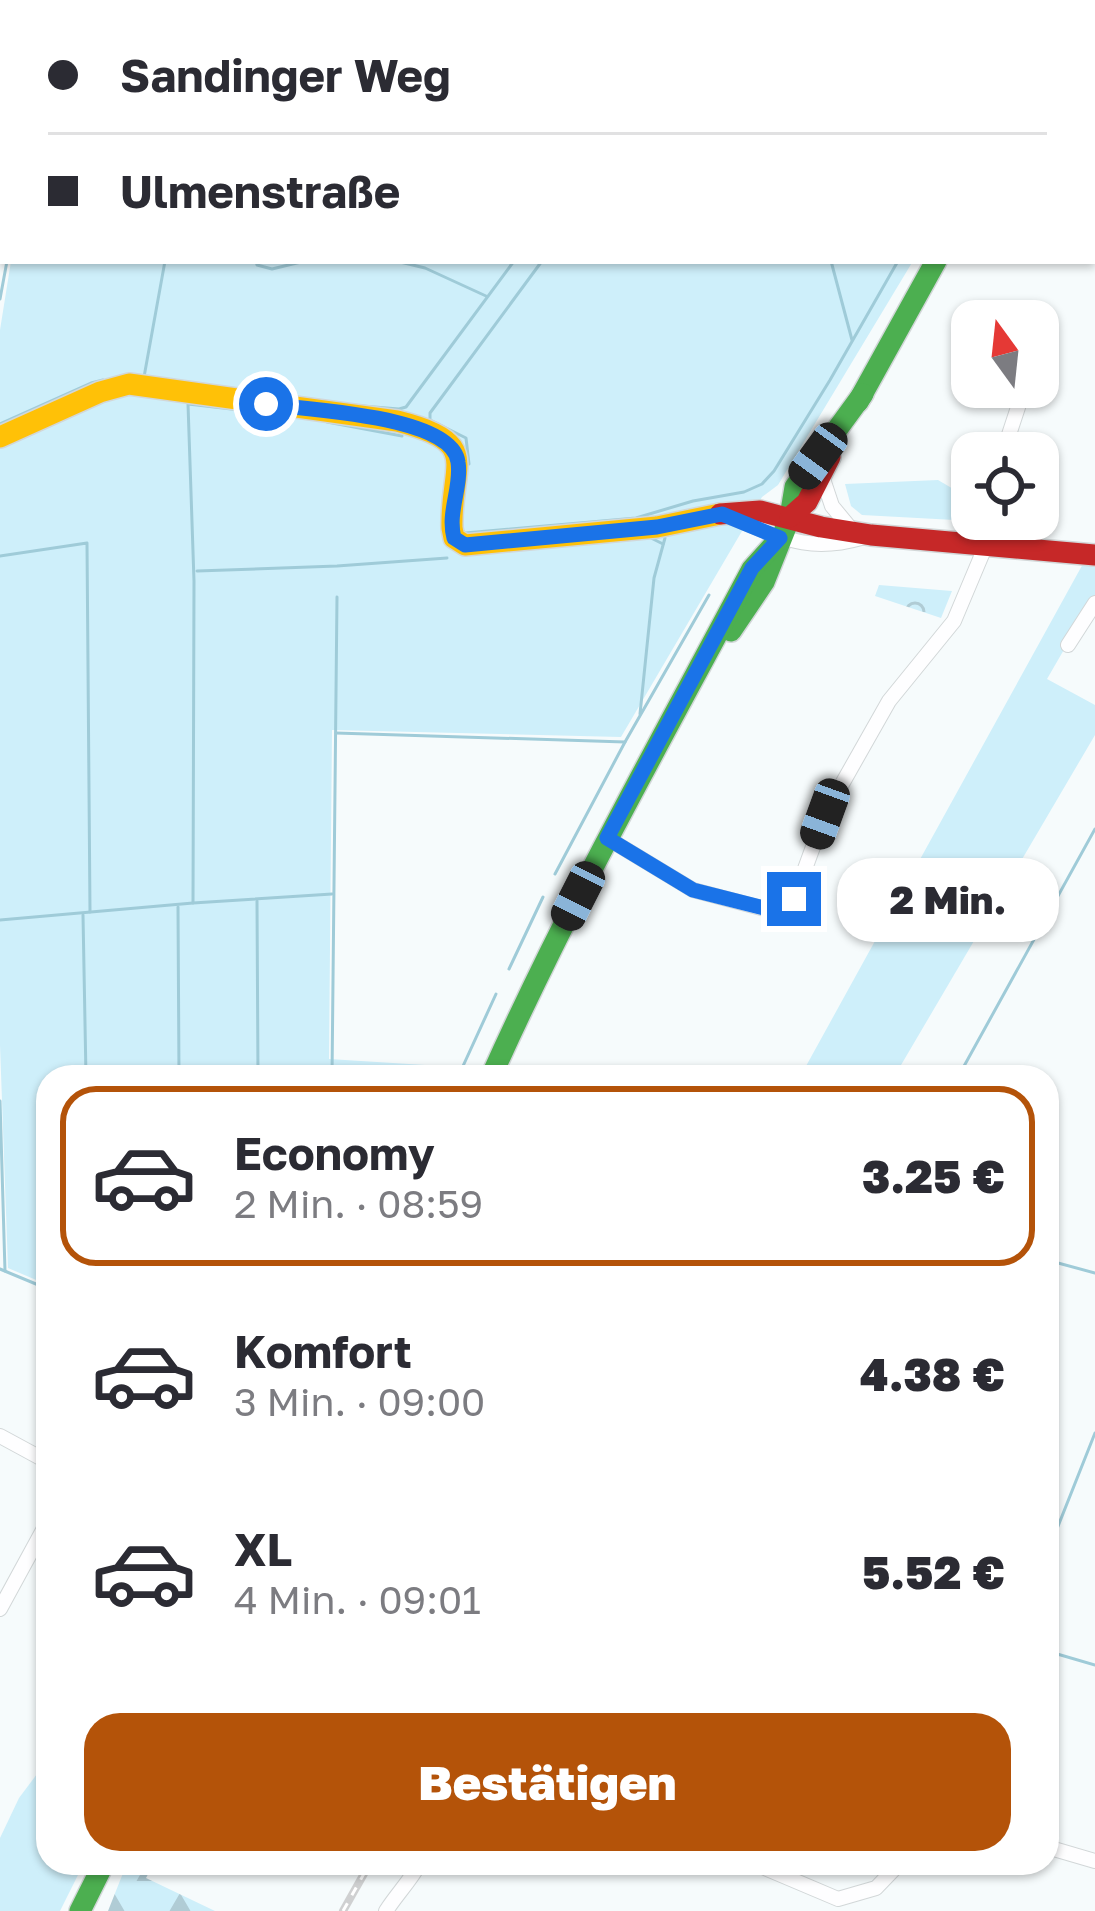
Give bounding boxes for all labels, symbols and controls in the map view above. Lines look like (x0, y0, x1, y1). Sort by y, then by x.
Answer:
text: Sandinger Weg (120, 48, 451, 102)
text: Ulmenstraße (120, 164, 400, 218)
north arrow (951, 300, 1059, 408)
map controls (951, 300, 1059, 540)
route start (239, 377, 293, 431)
car (782, 416, 854, 496)
button: locate (951, 432, 1059, 540)
car (796, 774, 854, 854)
car (546, 856, 610, 936)
callout: 2 Min. (836, 857, 1058, 941)
route end (767, 872, 821, 926)
text: 2 Min. (890, 876, 1006, 923)
icon: car (90, 1122, 198, 1230)
text: Economy (234, 1126, 435, 1180)
text: 3.25 € (862, 1149, 1005, 1203)
text: 2 Min. · 08:59 (234, 1180, 483, 1227)
icon: car (90, 1320, 198, 1428)
text: Komfort (234, 1324, 412, 1378)
text: 4.38 € (860, 1347, 1005, 1401)
text: 3 Min. · 09:00 (234, 1378, 485, 1425)
icon: car (90, 1518, 198, 1626)
text: XL (234, 1522, 292, 1576)
text: 5.52 € (862, 1545, 1005, 1599)
text: 4 Min. · 09:01 (234, 1576, 481, 1623)
button: Bestätigen (84, 1713, 1011, 1851)

